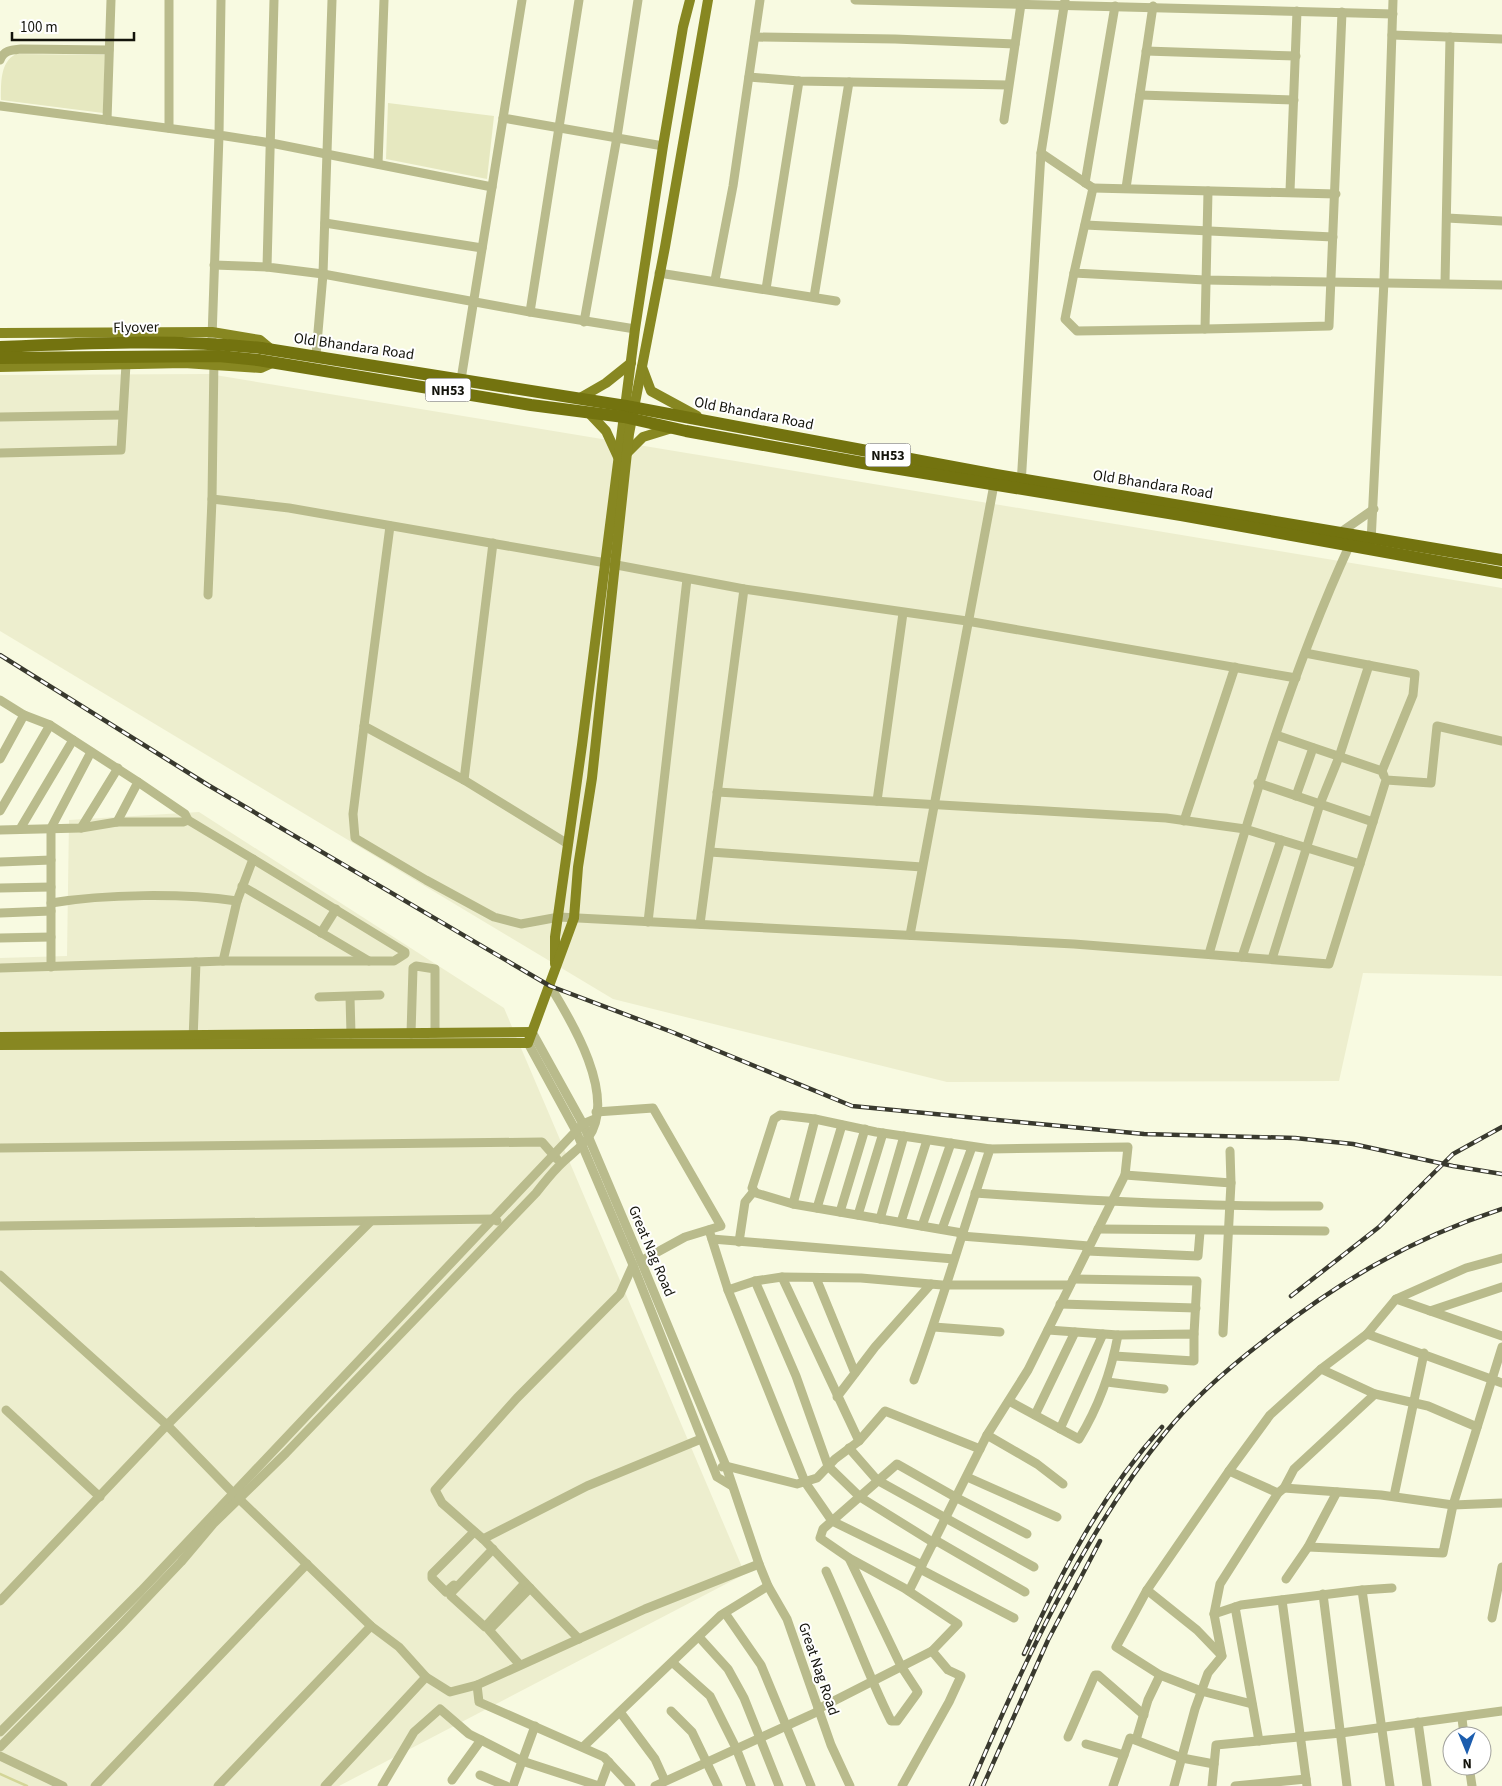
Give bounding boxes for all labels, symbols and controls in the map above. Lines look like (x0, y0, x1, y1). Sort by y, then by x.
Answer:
scale bar (12, 10, 135, 42)
text: 100 m (20, 17, 58, 38)
street label: Flyover (113, 317, 160, 338)
street label: Old Bhandara Road (292, 328, 415, 365)
road number: NH53 (426, 378, 470, 402)
street label: Old Bhandara Road (692, 392, 815, 435)
road number: NH53 (866, 444, 910, 466)
street label: Old Bhandara Road (1091, 465, 1214, 504)
street label: Great Nag Road (623, 1202, 680, 1300)
street label: Great Nag Road (793, 1620, 844, 1718)
north arrow (1442, 1726, 1492, 1776)
text: N (1462, 1753, 1472, 1773)

